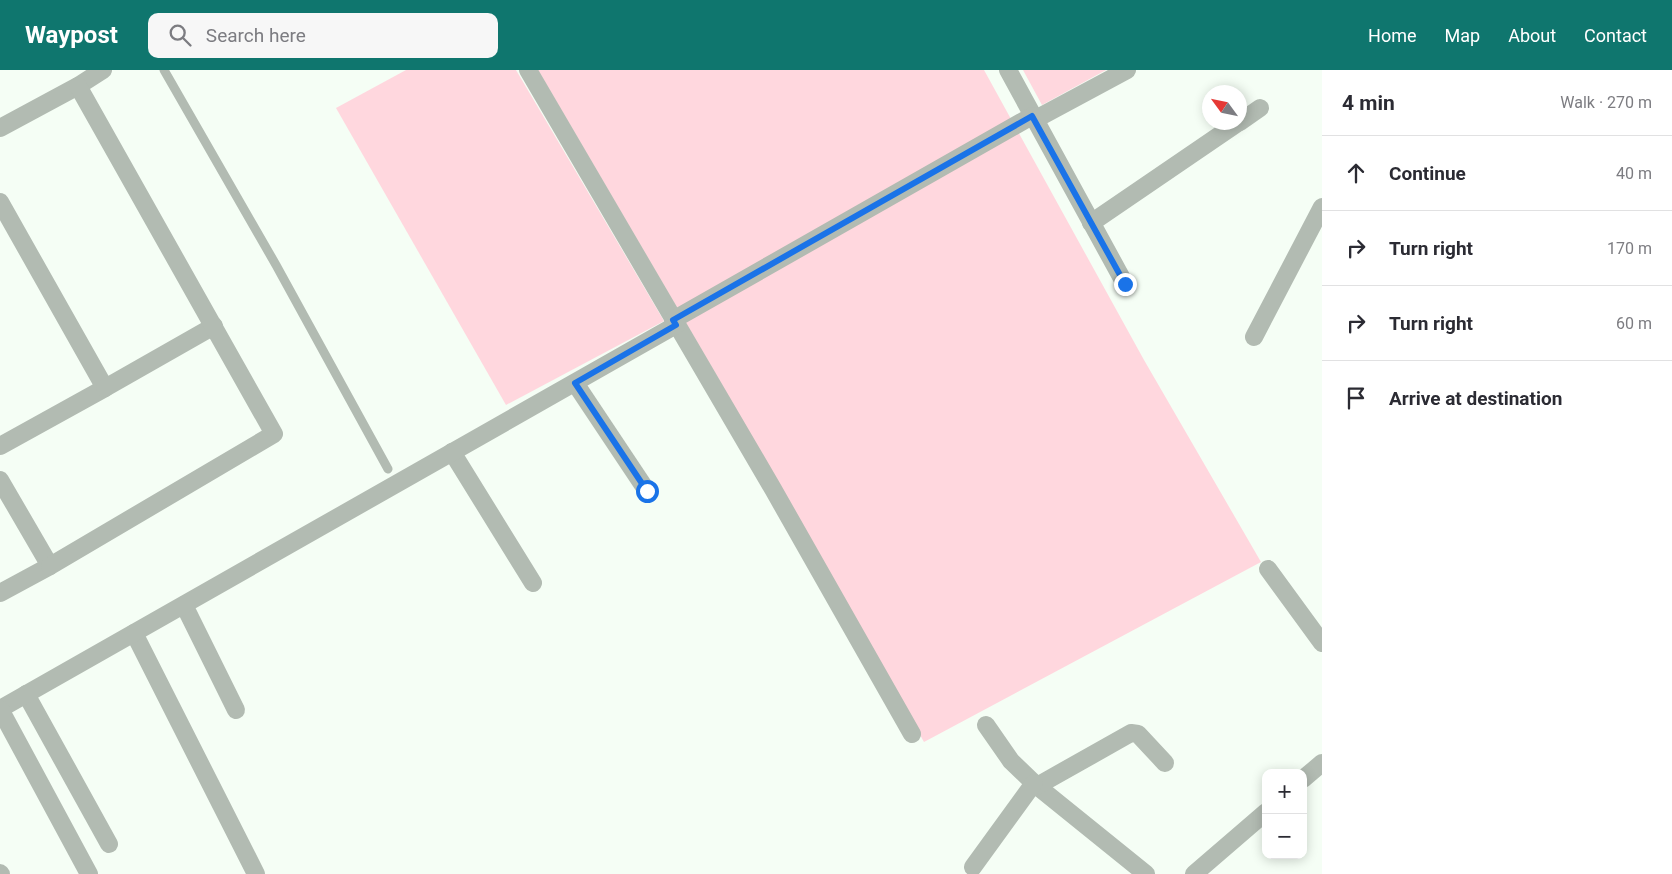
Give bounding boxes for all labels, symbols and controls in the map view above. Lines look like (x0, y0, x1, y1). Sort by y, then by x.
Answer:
search box (148, 13, 498, 58)
text: Waypost (25, 21, 118, 49)
icon: search (166, 21, 194, 49)
text: Search here (206, 24, 306, 47)
text: Home (1368, 25, 1417, 46)
text: Map (1445, 25, 1480, 46)
text: About (1508, 25, 1556, 46)
text: Contact (1584, 25, 1647, 46)
north arrow (1202, 85, 1247, 130)
text: 4 min (1342, 91, 1395, 115)
text: Walk · 270 m (1560, 93, 1652, 112)
icon: ahead (1342, 159, 1370, 187)
text: Continue (1389, 162, 1466, 185)
text: 40 m (1616, 164, 1652, 183)
icon: right (1342, 234, 1370, 262)
text: Turn right (1389, 237, 1473, 260)
text: 170 m (1607, 239, 1652, 258)
route end (1114, 273, 1137, 296)
icon: right (1342, 309, 1370, 337)
text: Turn right (1389, 312, 1473, 335)
text: 60 m (1616, 314, 1652, 333)
icon: arrive (1342, 384, 1370, 412)
text: Arrive at destination (1389, 387, 1562, 410)
route start (636, 480, 659, 503)
map controls (1262, 769, 1307, 859)
button: + (1262, 769, 1307, 814)
button: − (1262, 814, 1307, 859)

